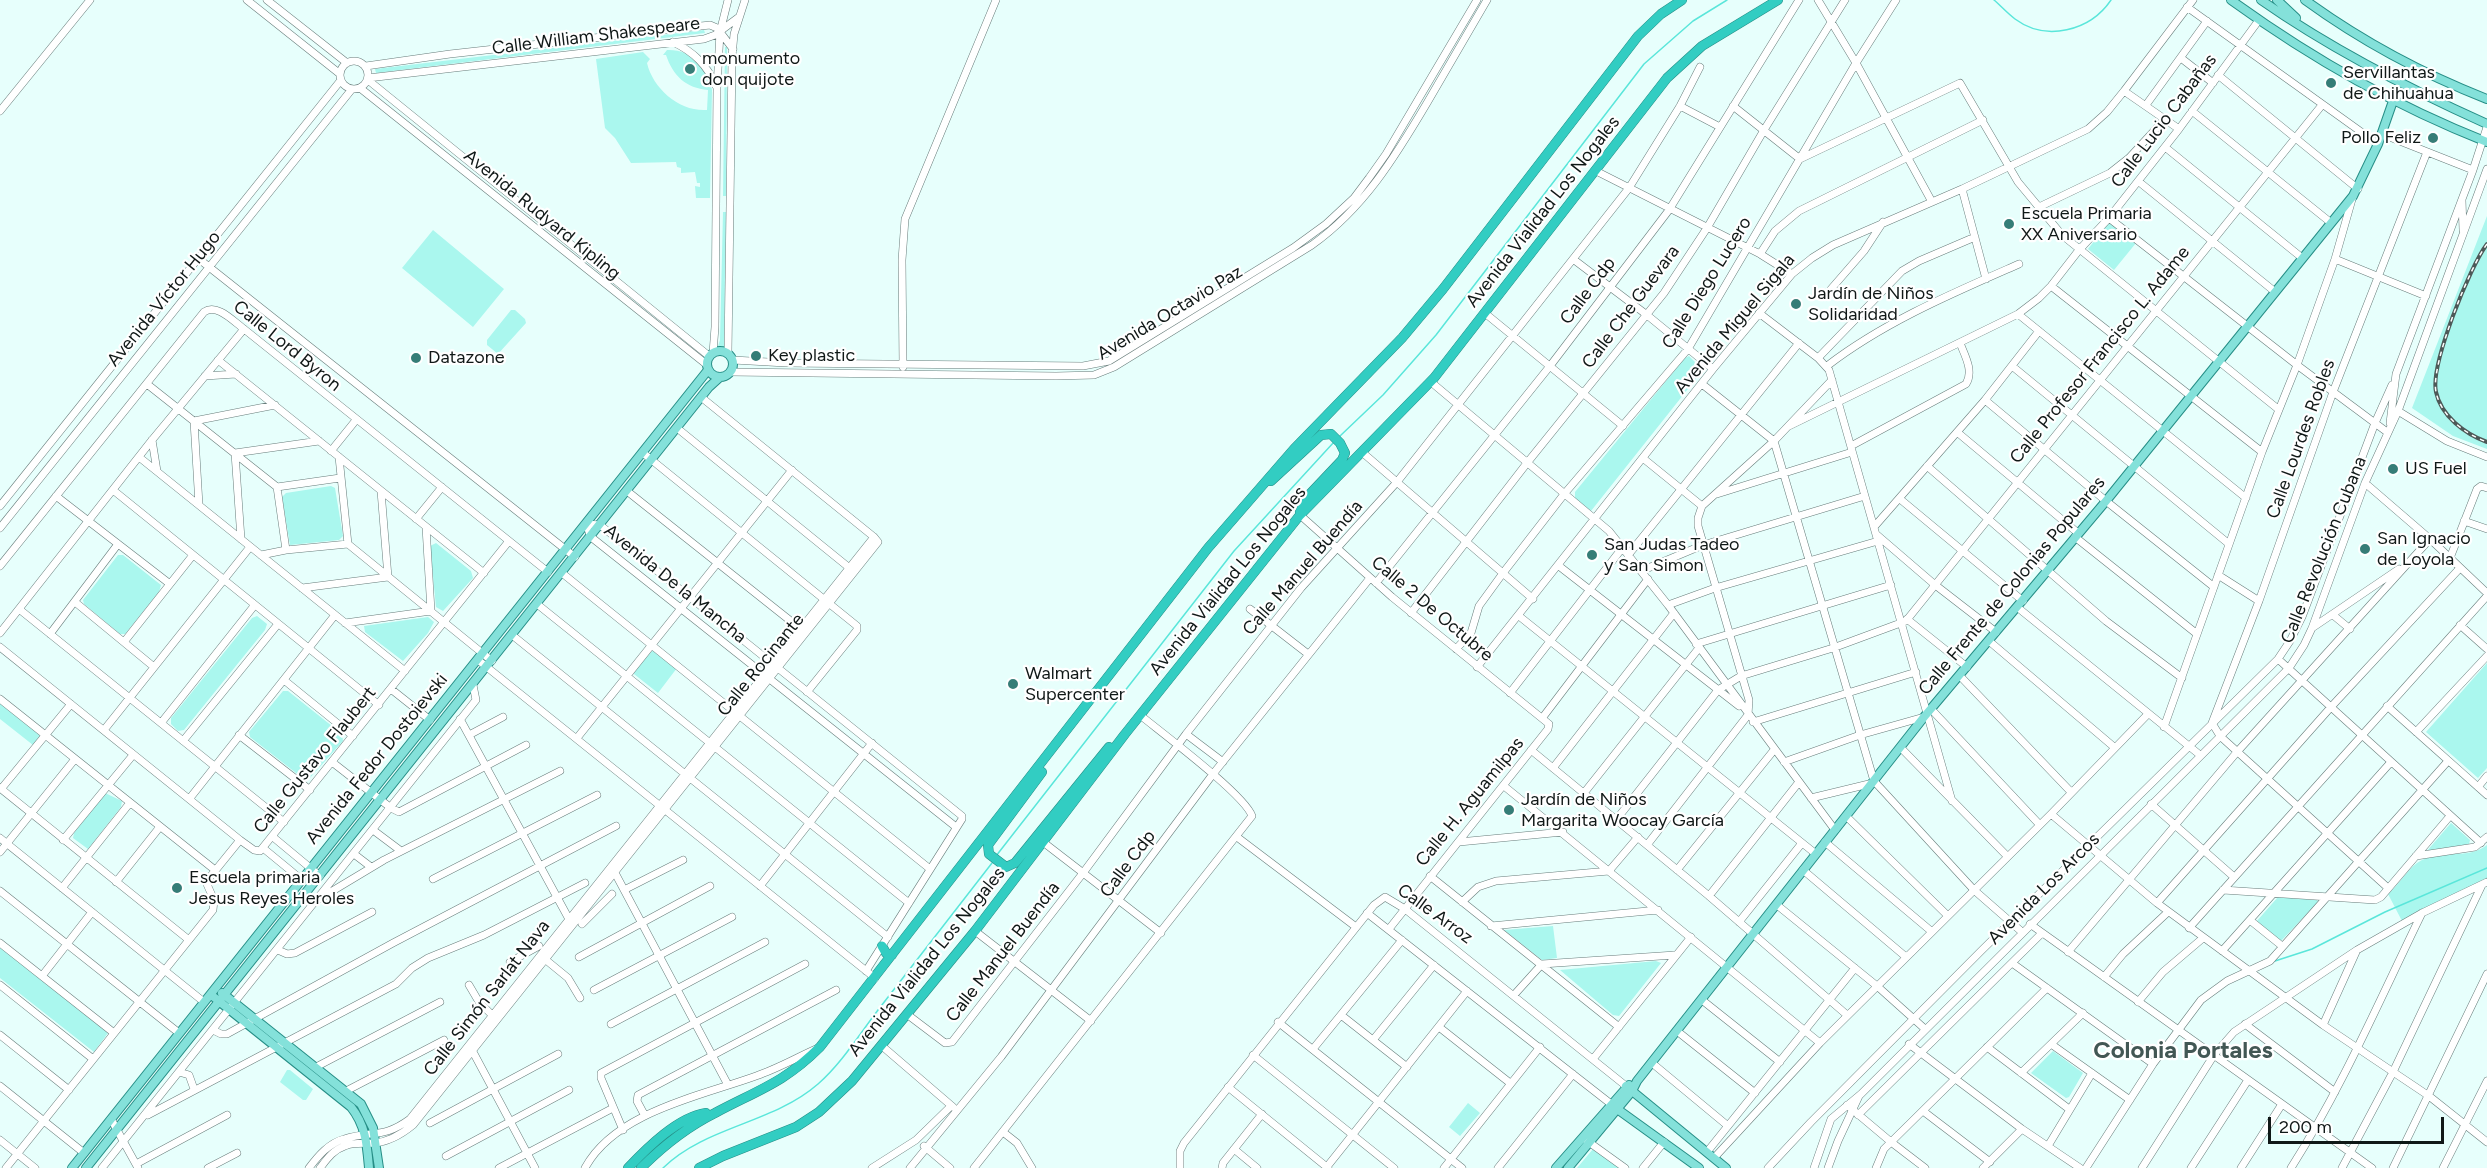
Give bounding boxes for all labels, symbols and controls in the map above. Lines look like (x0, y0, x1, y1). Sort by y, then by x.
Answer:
street label: Calle William Shakespeare (491, 13, 701, 59)
place label: monumento don quijote (702, 48, 800, 90)
street label: Calle Lucio Cabañas (2107, 50, 2221, 192)
marker: monumento don quijote (683, 62, 697, 76)
place label: Servillantas de Chihuahua (2343, 62, 2454, 104)
marker: Servillantas de Chihuahua (2324, 76, 2338, 90)
street label: Avenida Vialidad Los Nogales (1462, 112, 1624, 312)
place label: Pollo Feliz (2341, 127, 2421, 149)
marker: Pollo Feliz (2426, 131, 2440, 145)
street label: Avenida Rudyard Kipling (459, 145, 625, 285)
place label: Escuela Primaria XX Aniversario (2021, 203, 2152, 246)
street label: Calle Diego Lucero (1658, 213, 1756, 353)
marker: Escuela Primaria XX Aniversario (2002, 217, 2016, 231)
street label: Avenida Víctor Hugo (103, 227, 225, 371)
street label: Calle Che Guevara (1578, 241, 1684, 373)
street label: Calle Profesor Francisco L. Adame (2006, 242, 2194, 468)
street label: Avenida Miguel Sigala (1670, 250, 1800, 398)
street label: Calle Cdp (1556, 253, 1620, 329)
street label: Avenida Octavio Paz (1093, 261, 1247, 365)
place label: Jardín de Niños Solidaridad (1808, 283, 1934, 326)
street label: Calle Lord Byron (229, 296, 345, 396)
marker: Jardín de Niños Solidaridad (1789, 297, 1803, 311)
place label: Key plastic (768, 345, 855, 367)
place label: Datazone (428, 347, 505, 369)
marker: Key plastic (749, 349, 763, 363)
marker: Datazone (409, 351, 423, 365)
street label: Calle Lourdes Robles (2262, 356, 2340, 522)
street label: Calle Revolución Cubana (2277, 453, 2371, 647)
place label: US Fuel (2405, 458, 2467, 480)
marker: US Fuel (2386, 462, 2400, 476)
street label: Calle Frente de Colonias Populares (1914, 472, 2110, 700)
street label: Avenida Vialidad Los Nogales (1145, 482, 1311, 680)
street label: Calle Manuel Buendía (1238, 496, 1368, 640)
street label: Avenida De la Mancha (599, 520, 751, 648)
place label: San Ignacio de Loyola (2377, 528, 2471, 570)
place label: San Judas Tadeo y San Simon (1604, 534, 1739, 576)
marker: San Ignacio de Loyola (2358, 542, 2372, 556)
marker: San Judas Tadeo y San Simon (1585, 548, 1599, 562)
street label: Calle 2 De Octubre (1367, 552, 1497, 666)
street label: Calle Rocinante (713, 609, 809, 721)
place label: Walmart Supercenter (1025, 663, 1125, 706)
street label: Avenida Fedor Dostoievski (302, 669, 452, 849)
marker: Walmart Supercenter (1006, 677, 1020, 691)
street label: Calle Gustavo Flaubert (249, 682, 381, 838)
street label: Calle H. Aguamilpas (1411, 733, 1529, 871)
place label: Jardín de Niños Margarita Woocay García (1521, 789, 1724, 832)
marker: Jardín de Niños Margarita Woocay García (1502, 803, 1516, 817)
street label: Calle Cdp (1096, 826, 1160, 902)
street label: Avenida Los Arcos (1984, 829, 2104, 949)
street label: Avenida Vialidad Los Nogales (844, 863, 1010, 1061)
place label: Escuela primaria Jesus Reyes Heroles (189, 867, 354, 910)
street label: Calle Manuel Buendía (942, 878, 1064, 1026)
street label: Calle Arroz (1393, 879, 1477, 949)
marker: Escuela primaria Jesus Reyes Heroles (170, 881, 184, 895)
street label: Calle Simón Sarlat Nava (419, 916, 555, 1080)
district label: Colonia Portales (2093, 1037, 2273, 1065)
scale bar (2271, 1105, 2446, 1143)
text: 200 m (2279, 1116, 2332, 1138)

